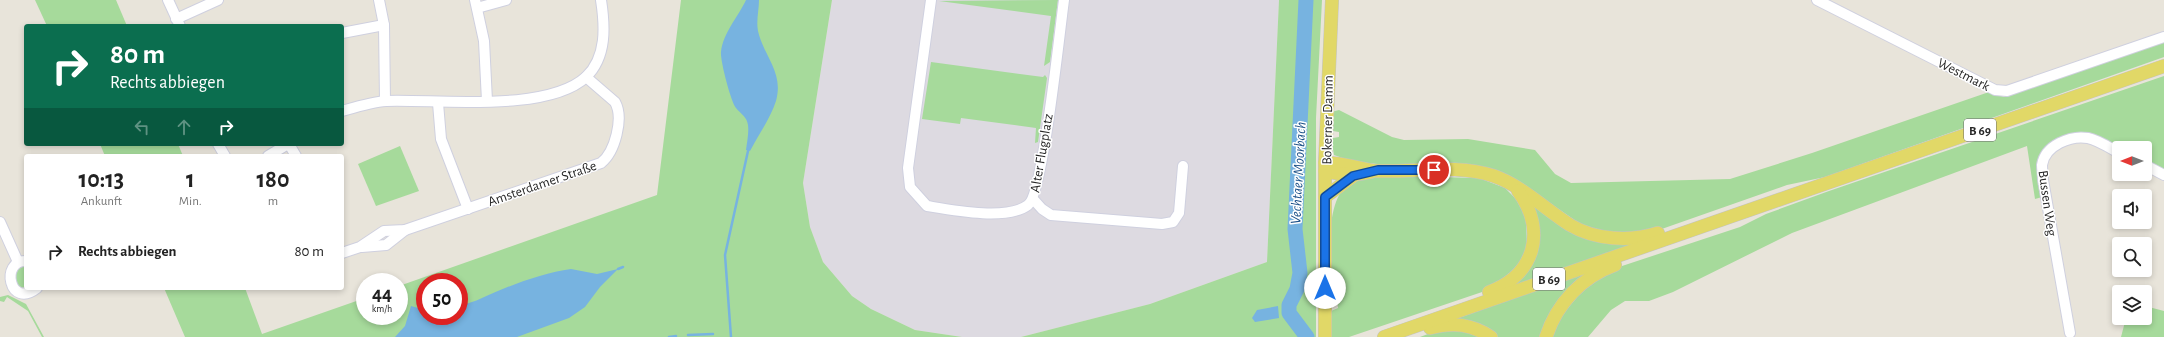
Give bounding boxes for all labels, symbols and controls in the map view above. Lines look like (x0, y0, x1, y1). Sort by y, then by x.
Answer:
icon: right (44, 40, 96, 92)
text: 80 m (110, 41, 165, 69)
street label: Westmark (1935, 56, 1992, 94)
text: Rechts abbiegen (110, 74, 225, 92)
street label: Bokerner Damm (1320, 75, 1336, 165)
street label: Alter Flugplatz (1028, 112, 1056, 194)
icon: left (131, 116, 153, 138)
icon: ahead (173, 116, 195, 138)
icon: right (215, 116, 237, 138)
road number: B 69 (1964, 119, 1996, 141)
water label: Vechtaer Moorbach (1288, 121, 1309, 225)
north arrow (2112, 141, 2152, 181)
map controls (2112, 141, 2152, 325)
pin (1417, 153, 1451, 187)
street label: Amsterdamer Straße (486, 159, 598, 209)
icon: arrive (1423, 159, 1445, 181)
text: 10:13 (79, 168, 124, 192)
text: 1 (186, 168, 195, 192)
text: 180 (256, 168, 289, 192)
street label: Bussen Weg (2035, 169, 2059, 237)
button: sound (2112, 189, 2152, 229)
text: Ankunft (81, 195, 122, 208)
text: Min. (179, 195, 202, 208)
text: m (268, 195, 278, 208)
button: search (2112, 237, 2152, 277)
icon: right (44, 241, 66, 263)
text: Rechts abbiegen (78, 244, 176, 259)
text: 80 m (294, 244, 324, 259)
position arrow (1304, 267, 1346, 309)
road number: B 69 (1533, 268, 1565, 290)
speed limit sign: 50 (416, 273, 468, 325)
text: 44 (372, 284, 392, 304)
button: layers (2112, 285, 2152, 325)
text: km/h (372, 304, 392, 314)

